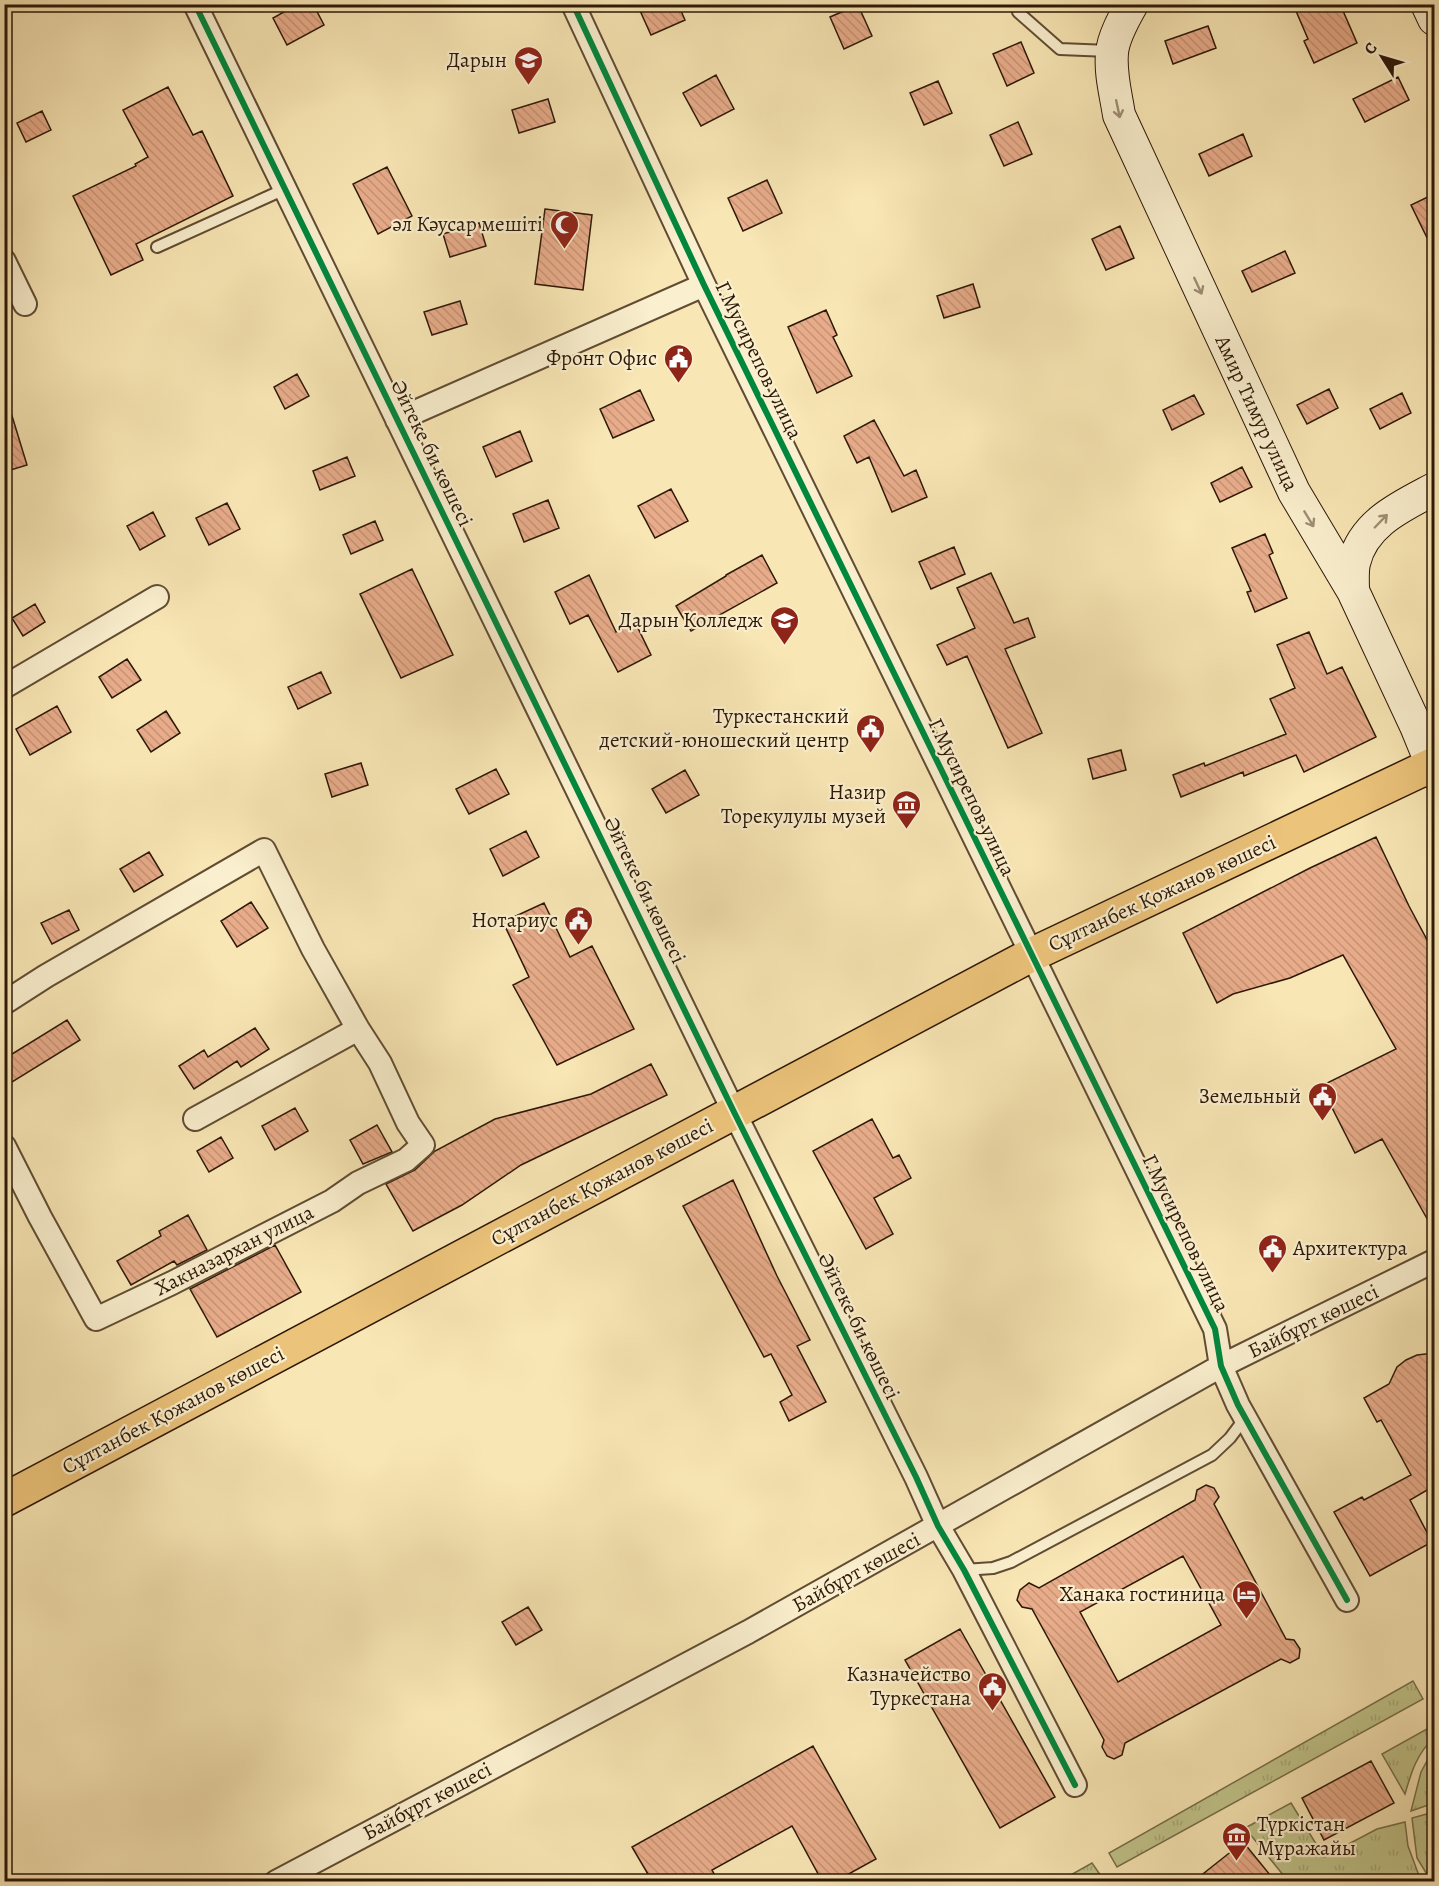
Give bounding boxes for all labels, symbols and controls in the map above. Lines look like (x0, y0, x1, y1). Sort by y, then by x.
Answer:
north arrow (1352, 27, 1412, 87)
text: С (1359, 38, 1383, 59)
school or university icon: Дарын (512, 44, 544, 86)
place label: Дарын (447, 46, 507, 74)
one-way arrow (1113, 98, 1124, 118)
mosque icon: әл Кәусар мешіті (548, 208, 580, 250)
place label: әл Кәусар мешіті (392, 210, 543, 238)
street label: Г.Мусирепов улица (709, 276, 810, 444)
one-way arrow (1193, 277, 1204, 295)
street label: Амир Тимур улица (1208, 330, 1306, 496)
public building icon: Фронт Офис (662, 342, 694, 384)
place label: Фронт Офис (546, 344, 657, 372)
street label: Әйтеке би көшесі (384, 375, 480, 531)
one-way arrow (1304, 510, 1316, 527)
one-way arrow (1374, 513, 1388, 528)
school or university icon: Дарын Колледж (768, 604, 800, 646)
place label: Дарын Колледж (619, 606, 763, 634)
place label: Туркестанский детский-юношеский центр (599, 702, 849, 754)
public building icon: Туркестанский детский-юношеский центр (854, 712, 886, 754)
street label: Г.Мусирепов улица (922, 713, 1023, 881)
place label: Назир Торекулулы музей (721, 778, 886, 830)
museum icon: Назир Торекулулы музей (891, 788, 923, 830)
street label: Әйтеке би көшесі (597, 812, 693, 968)
street label: Сұлтанбек Қожанов көшесі (1044, 828, 1280, 958)
public building icon: Нотариус (563, 904, 595, 946)
place label: Нотариус (471, 906, 558, 934)
public building icon: Земельный (1306, 1080, 1338, 1122)
place label: Земельный (1199, 1082, 1301, 1110)
street label: Сұлтанбек Қожанов көшесі (486, 1111, 718, 1253)
street label: Г.Мусирепов улица (1136, 1149, 1237, 1317)
street label: Хакназархан улица (150, 1198, 319, 1302)
public building icon: Архитектура (1256, 1232, 1288, 1274)
place label: Архитектура (1292, 1234, 1408, 1262)
street label: Әйтеке би көшесі (811, 1248, 907, 1404)
street label: Байбұрт көшесі (1243, 1277, 1383, 1365)
street label: Сұлтанбек Қожанов көшесі (57, 1339, 289, 1481)
street label: Байбұрт көшесі (787, 1525, 925, 1619)
hotel icon: Ханака гостиница (1230, 1578, 1262, 1620)
place label: Ханака гостиница (1060, 1580, 1225, 1608)
place label: Казначейство Туркестана (846, 1660, 971, 1712)
public building icon: Казначейство Туркестана (976, 1670, 1008, 1712)
street label: Байбұрт көшесі (358, 1755, 496, 1847)
place label: Түркістан Мұражайы (1257, 1810, 1356, 1862)
museum icon: Түркістан Мұражайы (1220, 1820, 1252, 1862)

